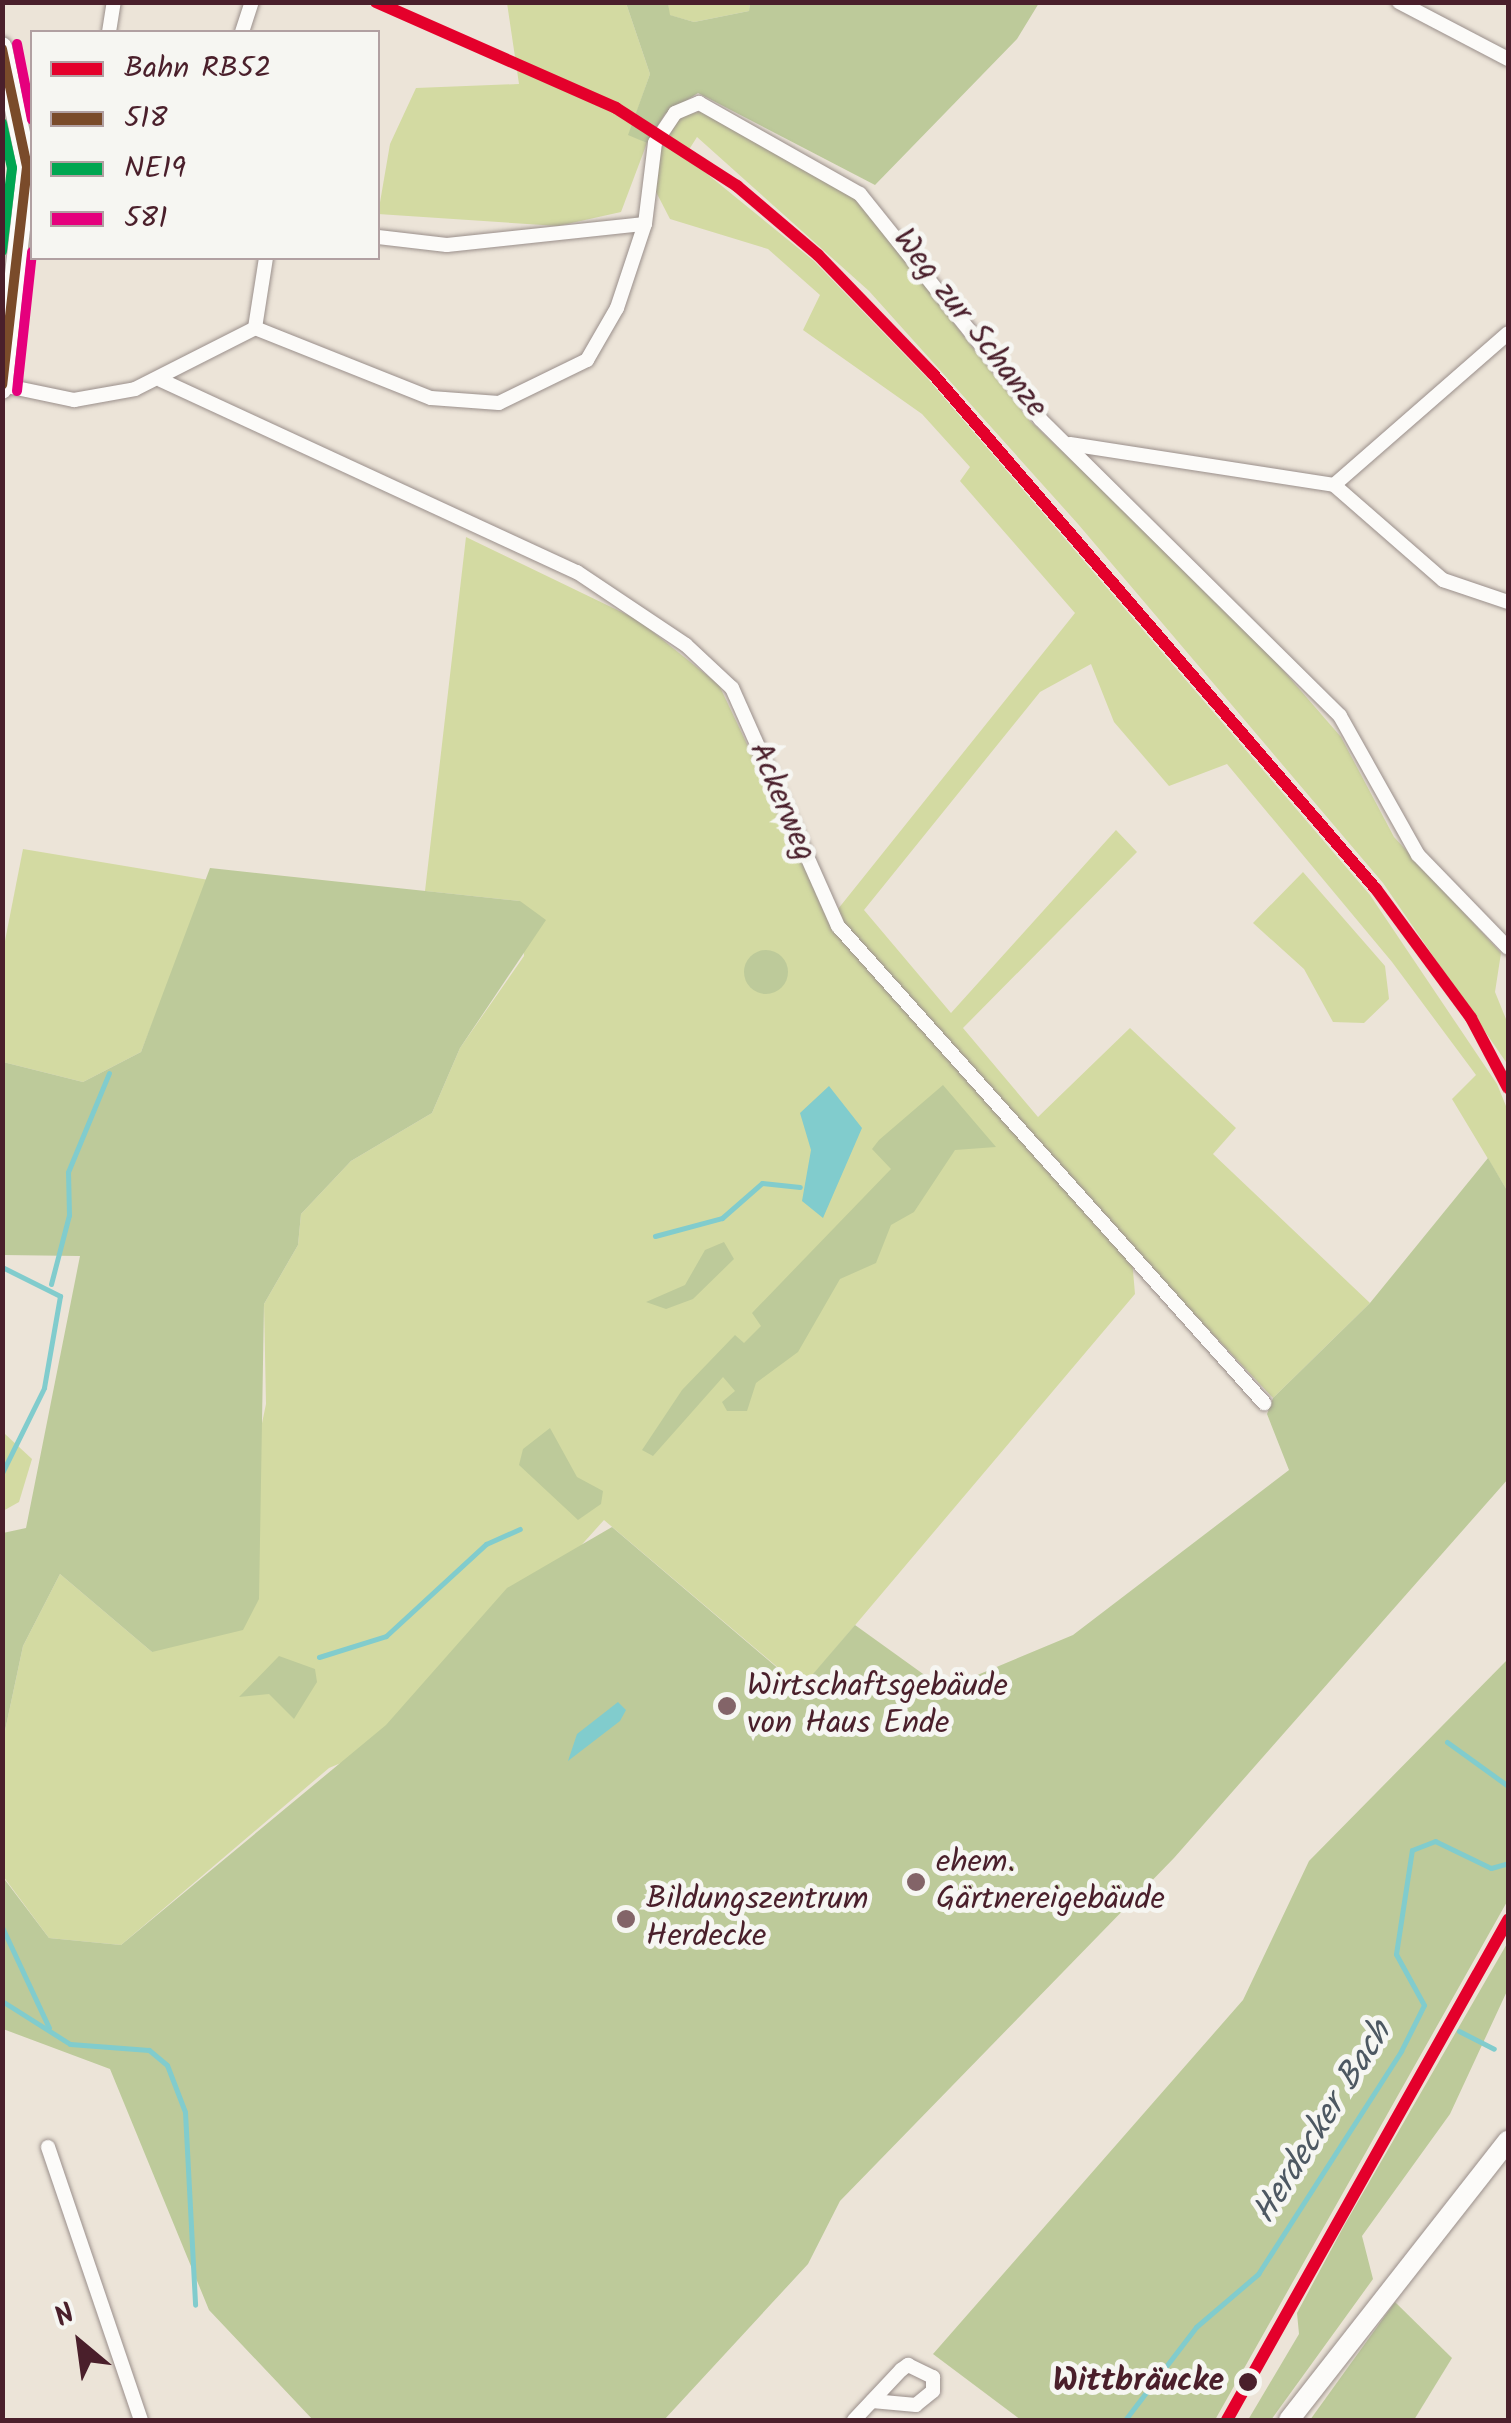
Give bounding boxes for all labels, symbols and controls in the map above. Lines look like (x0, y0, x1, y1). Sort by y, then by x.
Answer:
legend (30, 30, 380, 260)
text: Bahn RB52 (124, 45, 271, 93)
text: 518 (124, 95, 168, 143)
text: NE19 (124, 145, 186, 193)
text: 581 (124, 195, 168, 243)
street label: Weg zur Schanze (883, 222, 1055, 426)
street label: Ackerweg (739, 737, 823, 867)
place label: Wirtschaftsgebäude von Haus Ende (747, 1669, 1008, 1744)
marker: Wirtschaftsgebäude von Haus Ende (716, 1695, 738, 1717)
place label: ehem. Gärtnereigebäude (936, 1845, 1165, 1920)
marker: ehem. Gärtnereigebäude (905, 1871, 927, 1893)
place label: Bildungszentrum Herdecke (646, 1882, 868, 1957)
marker: Bildungszentrum Herdecke (615, 1908, 637, 1930)
water label: Herdecker Bach (1244, 2014, 1402, 2232)
text: N (47, 2292, 84, 2340)
north arrow (30, 2293, 130, 2393)
place label: Wittbräucke (1053, 2363, 1224, 2401)
marker: Wittbräucke (1233, 2367, 1263, 2397)

